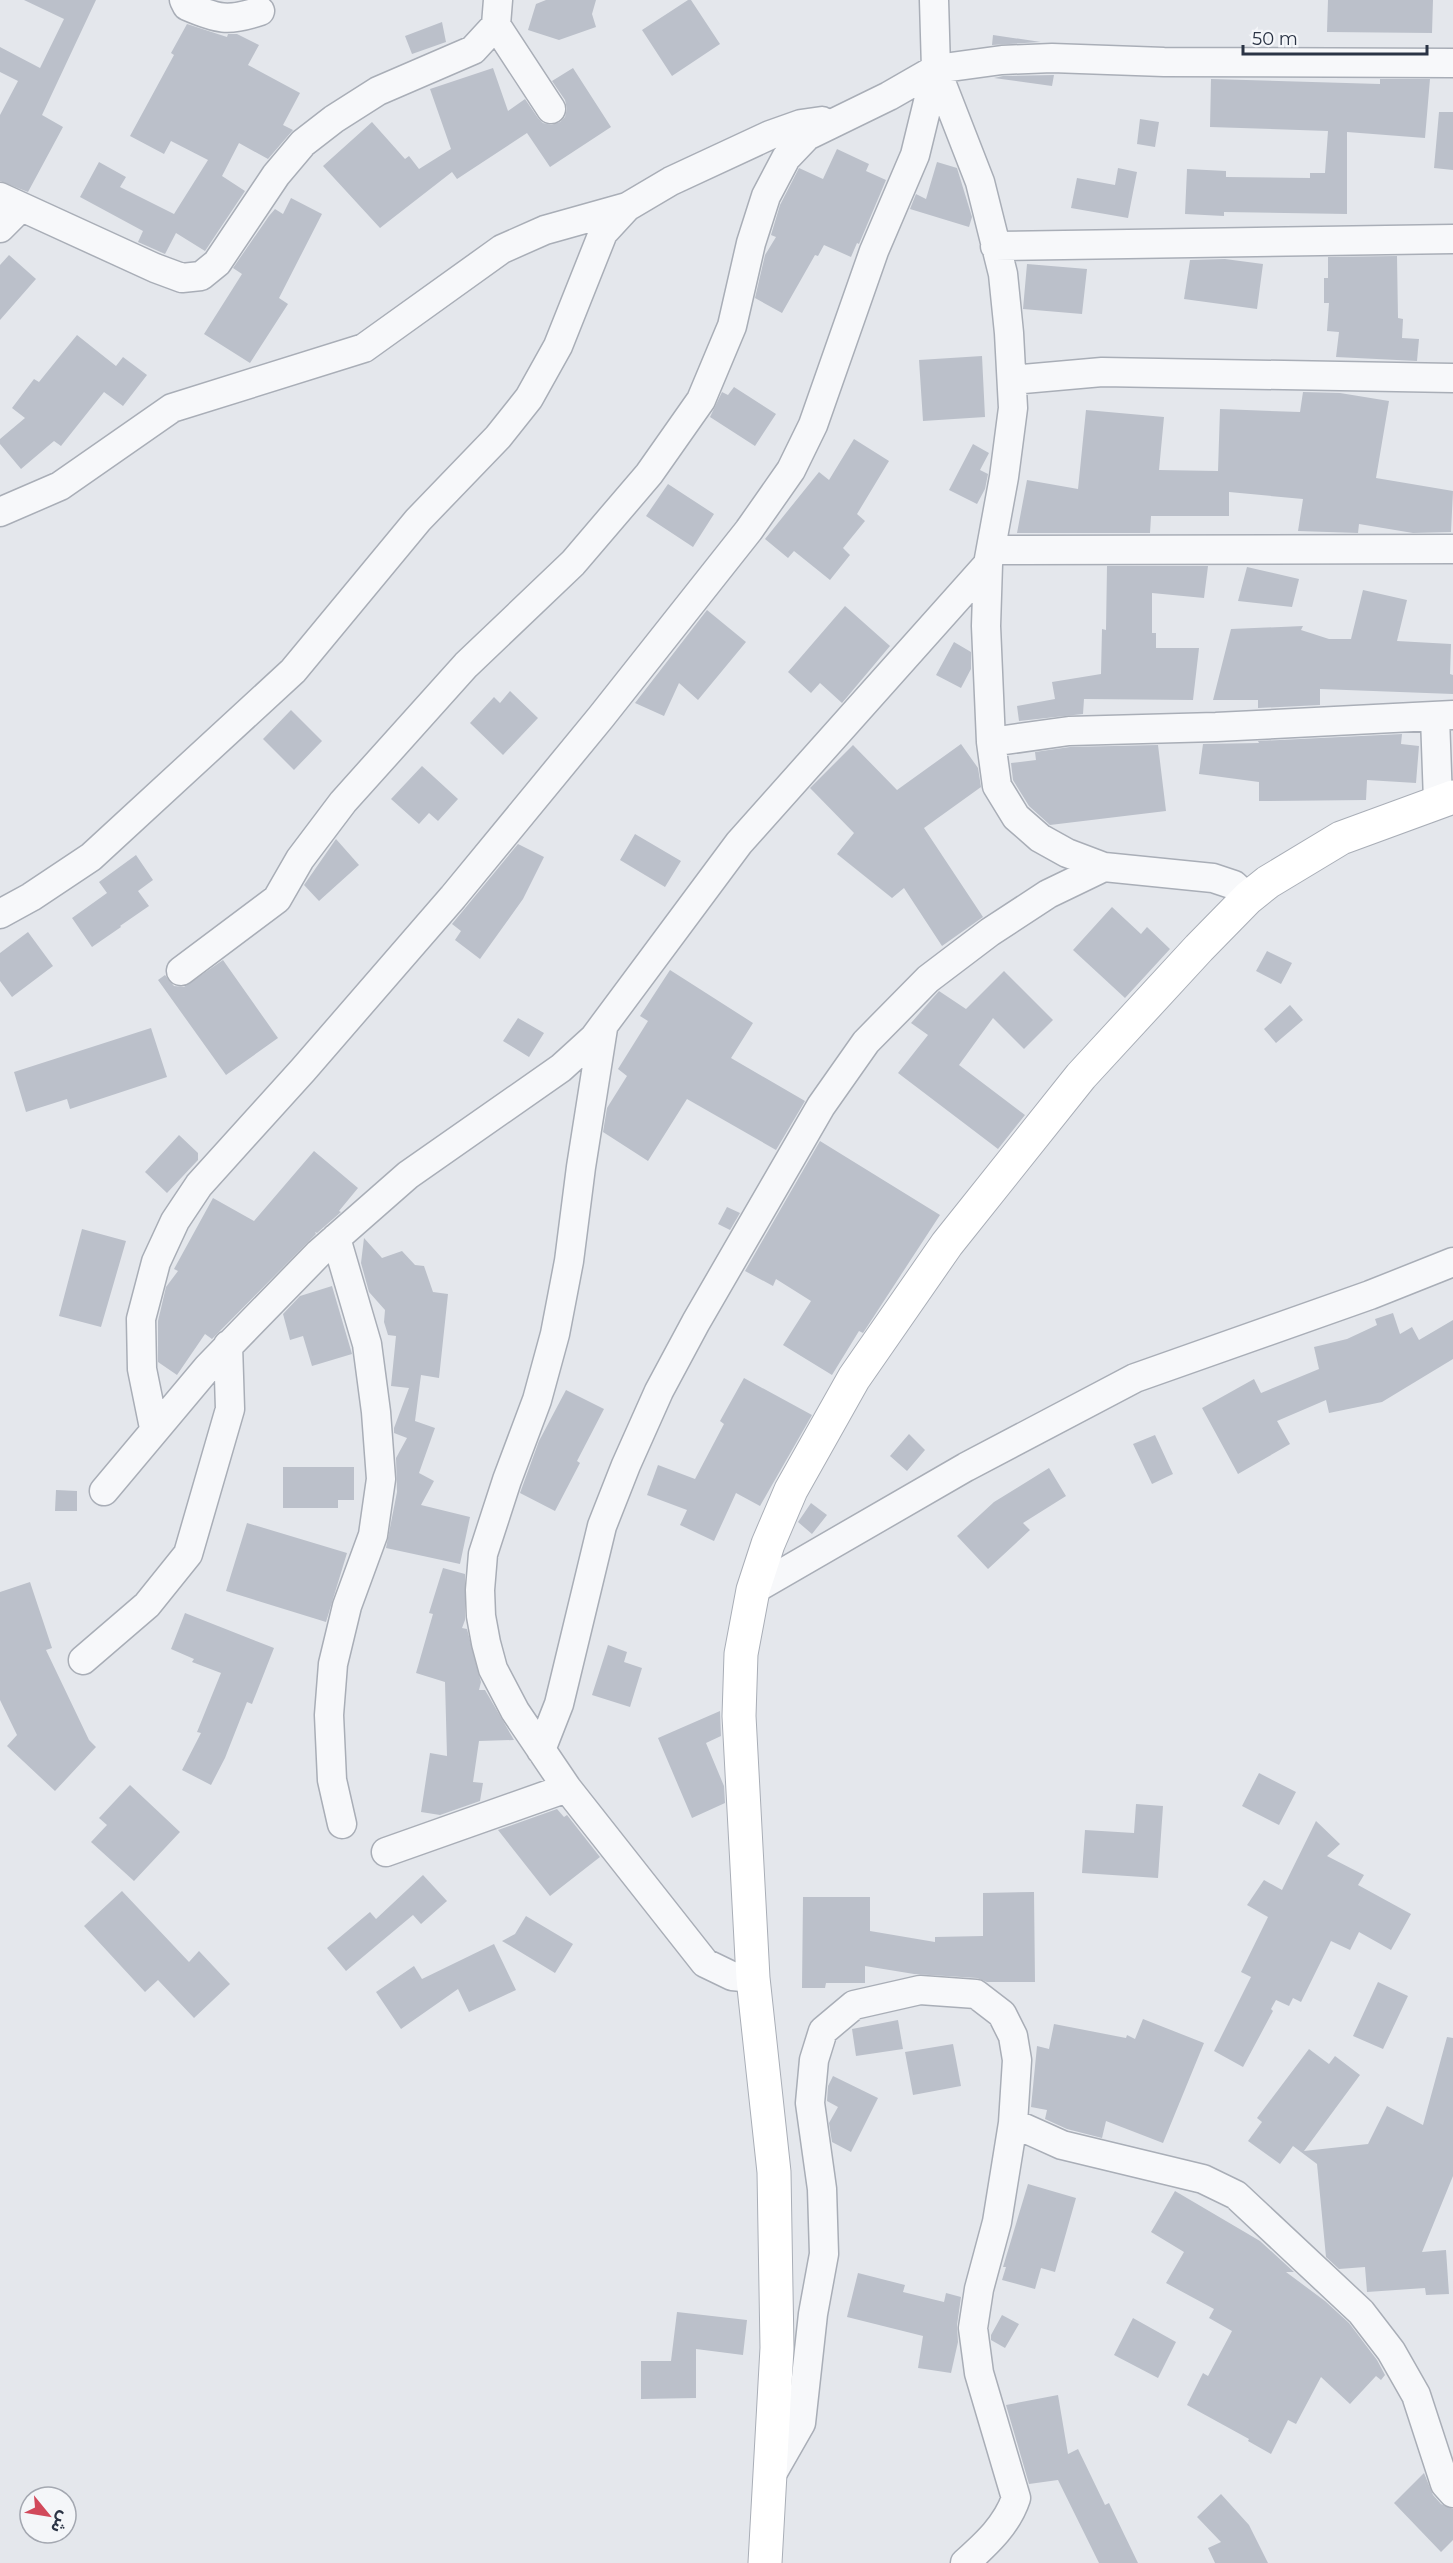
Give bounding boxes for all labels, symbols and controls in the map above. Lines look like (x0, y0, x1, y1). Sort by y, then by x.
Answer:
scale bar (1243, 18, 1428, 56)
text: 50 m (1252, 28, 1298, 50)
north arrow (18, 2485, 78, 2545)
text: ش (47, 2508, 74, 2537)

